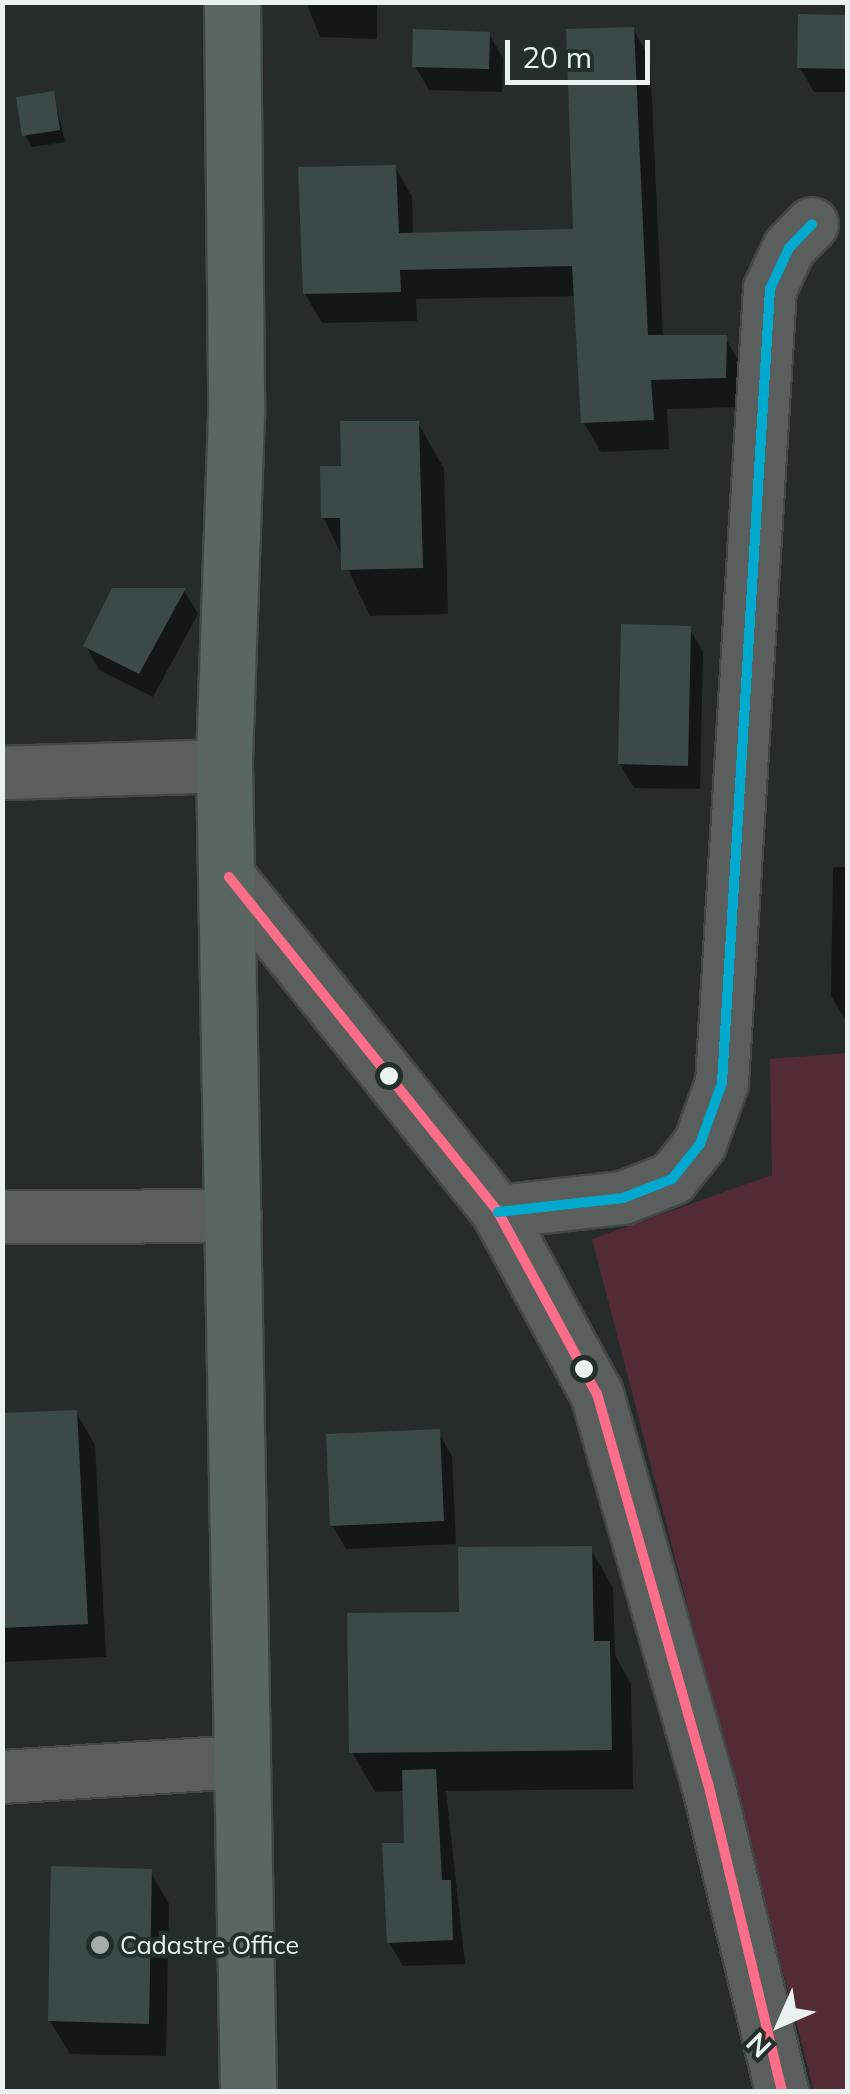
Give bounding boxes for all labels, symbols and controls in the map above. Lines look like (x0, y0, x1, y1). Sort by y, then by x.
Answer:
scale bar (510, 20, 655, 82)
text: 20 m (522, 38, 592, 76)
unlabelled marker (379, 1066, 399, 1086)
unlabelled marker (574, 1359, 594, 1379)
place label: Cadastre Office (120, 1930, 299, 1960)
marker: Cadastre Office (89, 1934, 111, 1956)
north arrow (730, 1974, 830, 2074)
text: N (739, 2026, 778, 2065)

